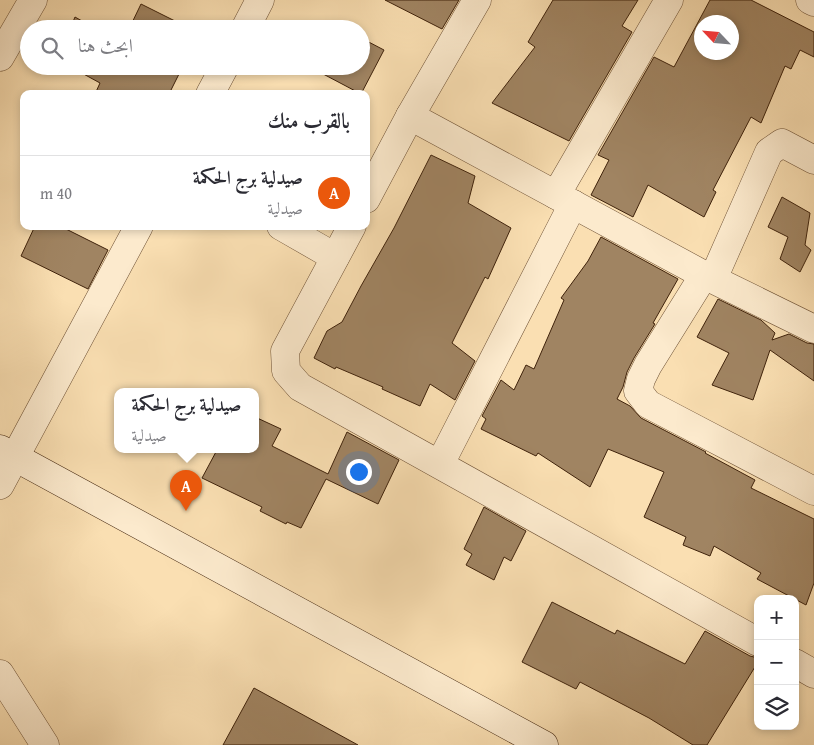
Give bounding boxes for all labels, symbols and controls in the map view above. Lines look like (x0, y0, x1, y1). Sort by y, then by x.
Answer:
north arrow (694, 15, 739, 60)
search box (20, 20, 370, 75)
text: ابحث هنا (78, 31, 133, 59)
icon: search (38, 34, 66, 62)
text: بالقرب منك (268, 105, 350, 136)
text: صيدلية برج الحكمة (193, 163, 303, 191)
text: 40 m (40, 181, 72, 205)
text: A (329, 181, 339, 205)
text: صيدلية (268, 196, 303, 220)
popup (114, 388, 259, 453)
text: صيدلية برج الحكمة (131, 390, 242, 418)
text: صيدلية (131, 423, 167, 447)
your location (346, 459, 372, 485)
pin: A (170, 470, 202, 511)
map controls (754, 595, 799, 730)
button: + (754, 595, 799, 640)
button: − (754, 640, 799, 685)
button: layers (754, 685, 799, 730)

